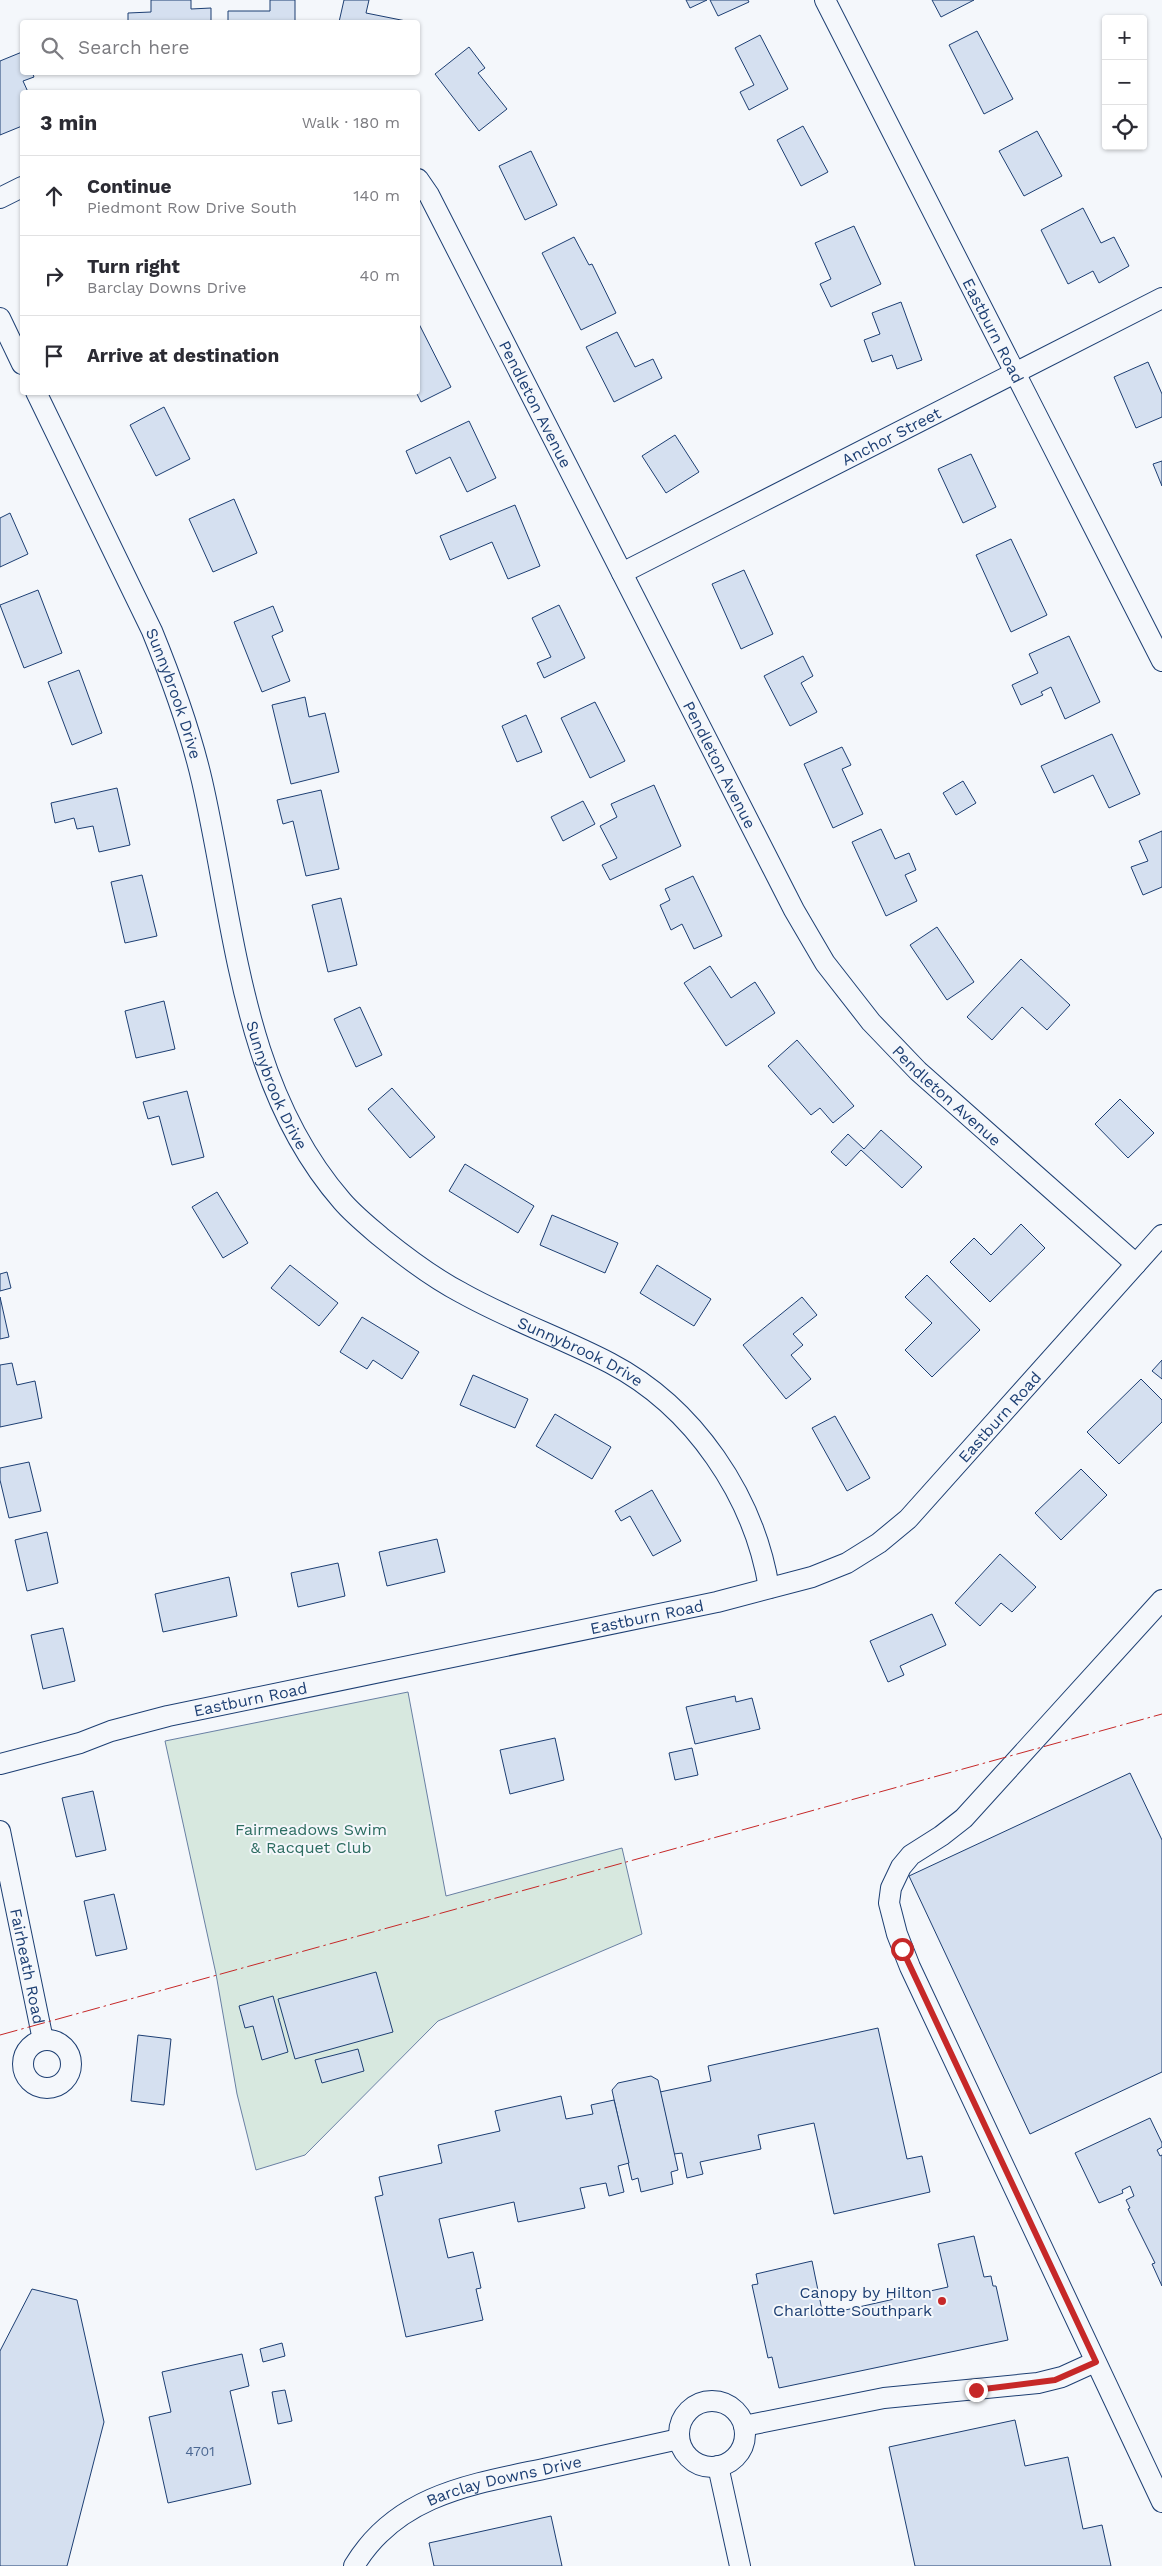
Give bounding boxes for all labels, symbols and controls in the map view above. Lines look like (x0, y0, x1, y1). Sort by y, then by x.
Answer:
map controls (1102, 15, 1147, 150)
button: + (1102, 15, 1147, 60)
search box (20, 20, 420, 75)
icon: search (38, 34, 66, 62)
text: Search here (78, 36, 189, 59)
button: − (1102, 60, 1147, 105)
button: locate (1102, 105, 1147, 150)
text: 3 min (40, 110, 97, 135)
text: Walk · 180 m (302, 113, 400, 132)
text: Continue (87, 175, 171, 198)
icon: ahead (40, 182, 68, 210)
text: 140 m (353, 186, 400, 205)
text: Piedmont Row Drive South (87, 198, 297, 217)
text: Turn right (87, 255, 180, 278)
icon: right (40, 262, 68, 290)
text: 40 m (360, 266, 400, 285)
street label: Eastburn Road (958, 275, 1028, 386)
text: Barclay Downs Drive (87, 278, 246, 297)
street label: Pendleton Avenue (495, 337, 576, 471)
icon: arrive (40, 342, 68, 370)
text: Arrive at destination (87, 344, 279, 367)
street label: Anchor Street (839, 403, 944, 470)
street label: Sunnybrook Drive (142, 625, 205, 761)
street label: Pendleton Avenue (679, 698, 760, 832)
street label: Sunnybrook Drive (242, 1019, 311, 1153)
street label: Pendleton Avenue (888, 1041, 1005, 1150)
street label: Sunnybrook Drive (515, 1313, 647, 1391)
street label: Eastburn Road (954, 1368, 1045, 1466)
street label: Eastburn Road (589, 1596, 705, 1638)
street label: Eastburn Road (192, 1678, 309, 1720)
park label: Fairmeadows Swim & Racquet Club (235, 1820, 387, 1857)
street label: Fairheath Road (6, 1907, 49, 2026)
route start (891, 1938, 914, 1961)
place label: Canopy by Hilton Charlotte Southpark (773, 2283, 932, 2320)
marker: Canopy by Hilton Charlotte Southpark (936, 2295, 948, 2307)
route end (965, 2379, 988, 2402)
house number: 4701 (185, 2443, 215, 2459)
street label: Barclay Downs Drive (423, 2452, 583, 2510)

